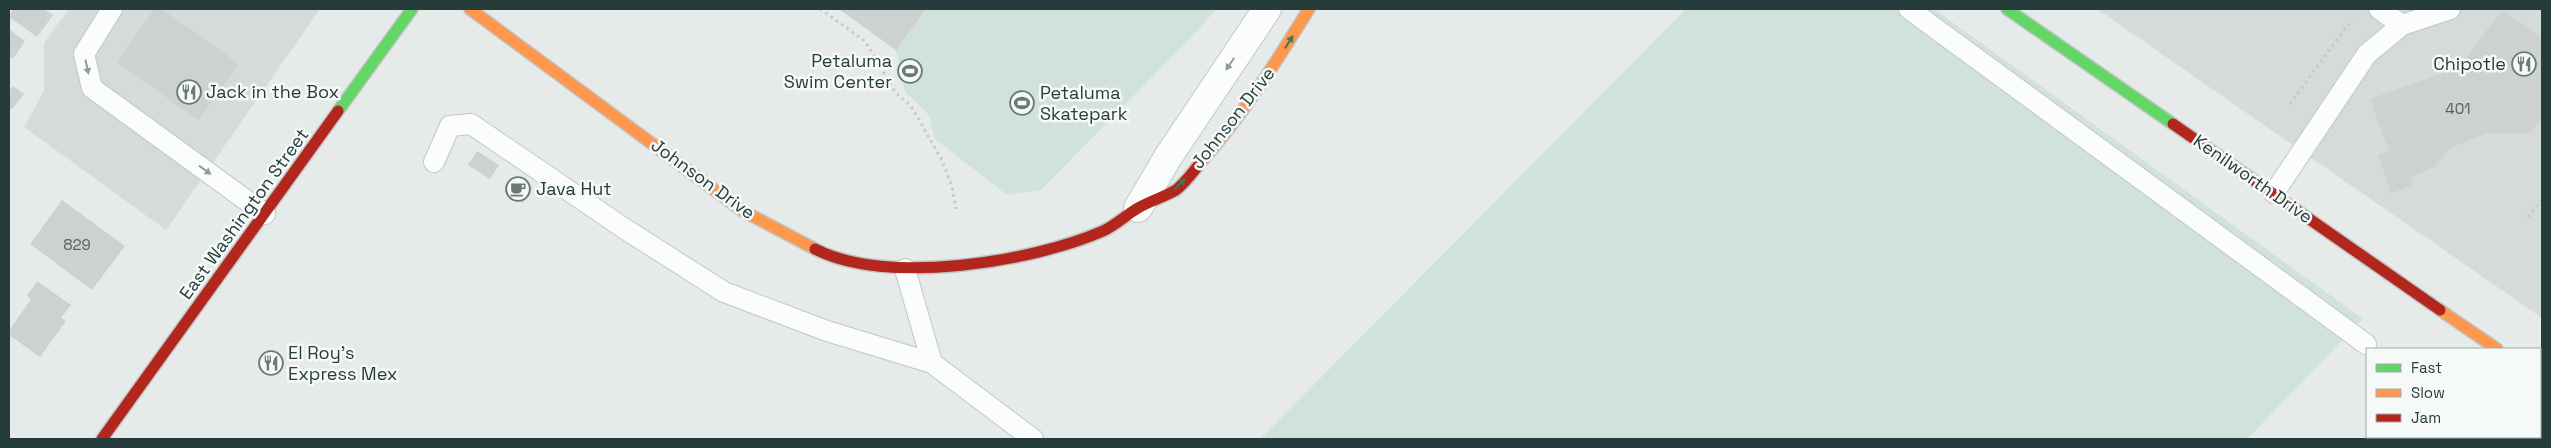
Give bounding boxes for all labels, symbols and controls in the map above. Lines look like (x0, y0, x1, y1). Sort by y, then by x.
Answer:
one-way arrow (1284, 35, 1294, 48)
place label: Petaluma Swim Center (784, 49, 892, 93)
restaurant icon: Chipotle (2511, 51, 2537, 77)
place label: Chipotle (2433, 52, 2506, 75)
one-way arrow (1225, 57, 1235, 70)
sports icon: Petaluma Swim Center (897, 58, 923, 84)
one-way arrow (83, 59, 91, 74)
street label: Johnson Drive (1186, 62, 1279, 173)
restaurant icon: Jack in the Box (176, 79, 202, 105)
place label: Jack in the Box (206, 80, 339, 103)
place label: Petaluma Skatepark (1040, 81, 1128, 125)
sports icon: Petaluma Skatepark (1009, 90, 1035, 116)
house number: 401 (2445, 99, 2471, 118)
street label: East Washington Street (174, 124, 313, 304)
street label: Kenilworth Drive (2189, 129, 2317, 228)
street label: Johnson Drive (647, 133, 760, 224)
one-way arrow (198, 165, 211, 176)
cafe icon: Java Hut (505, 176, 531, 202)
place label: Java Hut (536, 177, 612, 200)
one-way arrow (1174, 178, 1186, 190)
house number: 829 (63, 235, 91, 254)
place label: El Roy's Express Mex (288, 341, 397, 385)
legend (2366, 348, 2541, 438)
restaurant icon: El Roy's Express Mex (258, 350, 284, 376)
text: Fast (2411, 358, 2442, 377)
text: Slow (2411, 383, 2445, 402)
text: Jam (2411, 408, 2441, 427)

